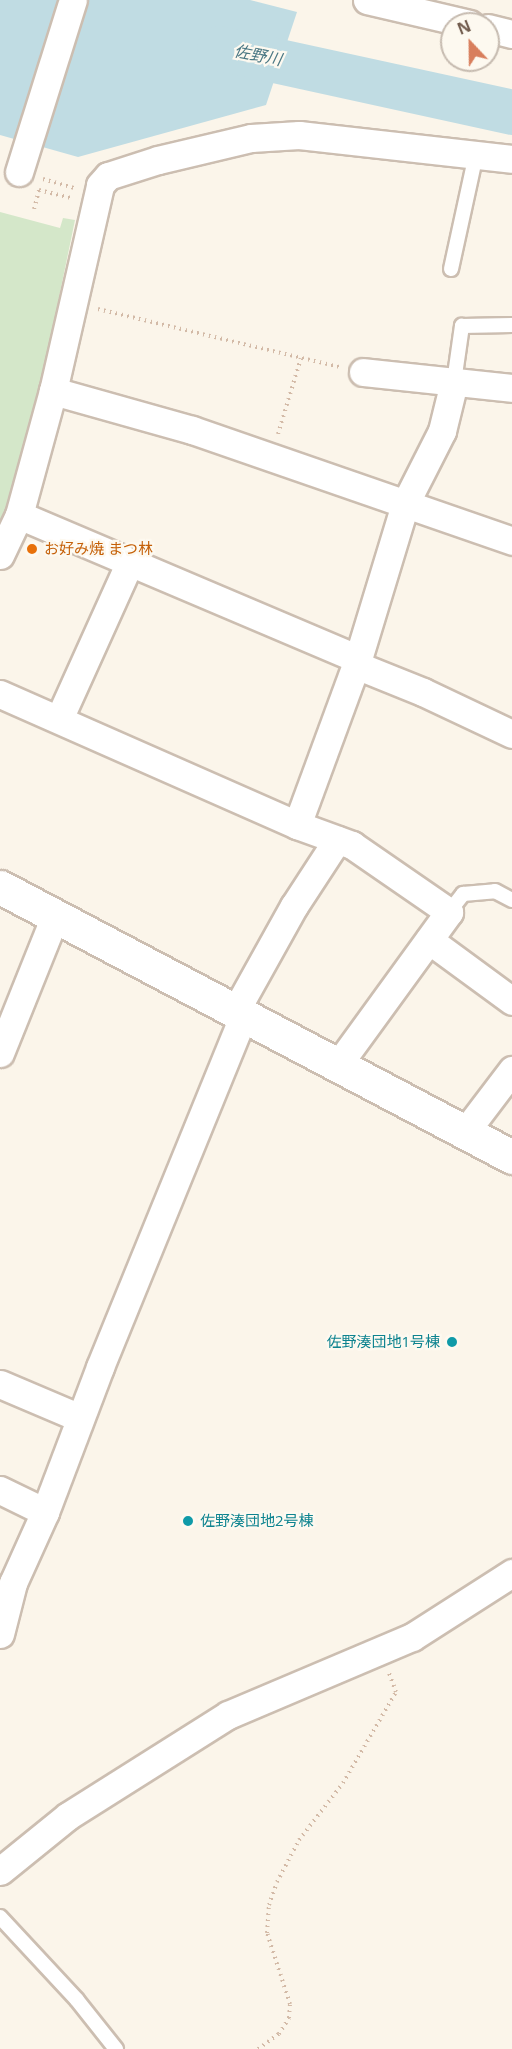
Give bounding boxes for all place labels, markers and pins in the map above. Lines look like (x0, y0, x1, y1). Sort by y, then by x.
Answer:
place label: お好み焼 まつ林 (44, 540, 153, 558)
marker: お好み焼 まつ林 (25, 542, 39, 556)
place label: 佐野湊団地1号棟 (326, 1333, 440, 1351)
marker: 佐野湊団地1号棟 (445, 1335, 459, 1349)
place label: 佐野湊団地2号棟 (200, 1512, 314, 1530)
marker: 佐野湊団地2号棟 (181, 1514, 195, 1528)

